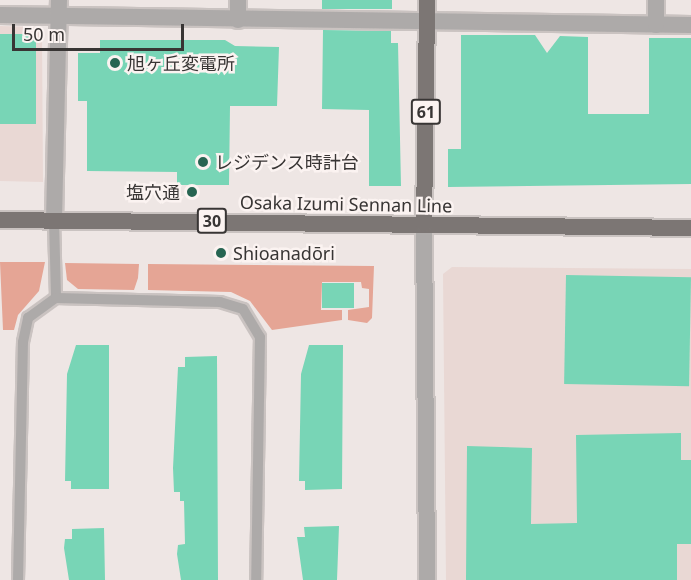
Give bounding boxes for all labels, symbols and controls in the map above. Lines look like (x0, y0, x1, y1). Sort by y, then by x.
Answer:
scale bar (15, 12, 188, 50)
text: 50 m (23, 22, 65, 46)
place label: 旭ヶ丘変電所 (127, 52, 235, 74)
marker: 旭ヶ丘変電所 (108, 56, 122, 70)
road number: 61 (410, 99, 442, 125)
place label: レジデンス時計台 (215, 151, 359, 173)
marker: レジデンス時計台 (196, 155, 210, 169)
place label: 塩穴通 (126, 181, 180, 203)
marker: 塩穴通 (185, 185, 199, 199)
street label: Osaka Izumi Sennan Line (240, 191, 452, 217)
road number: 30 (196, 208, 228, 234)
place label: Shioanadōri (233, 242, 335, 264)
marker: Shioanadōri (214, 246, 228, 260)

